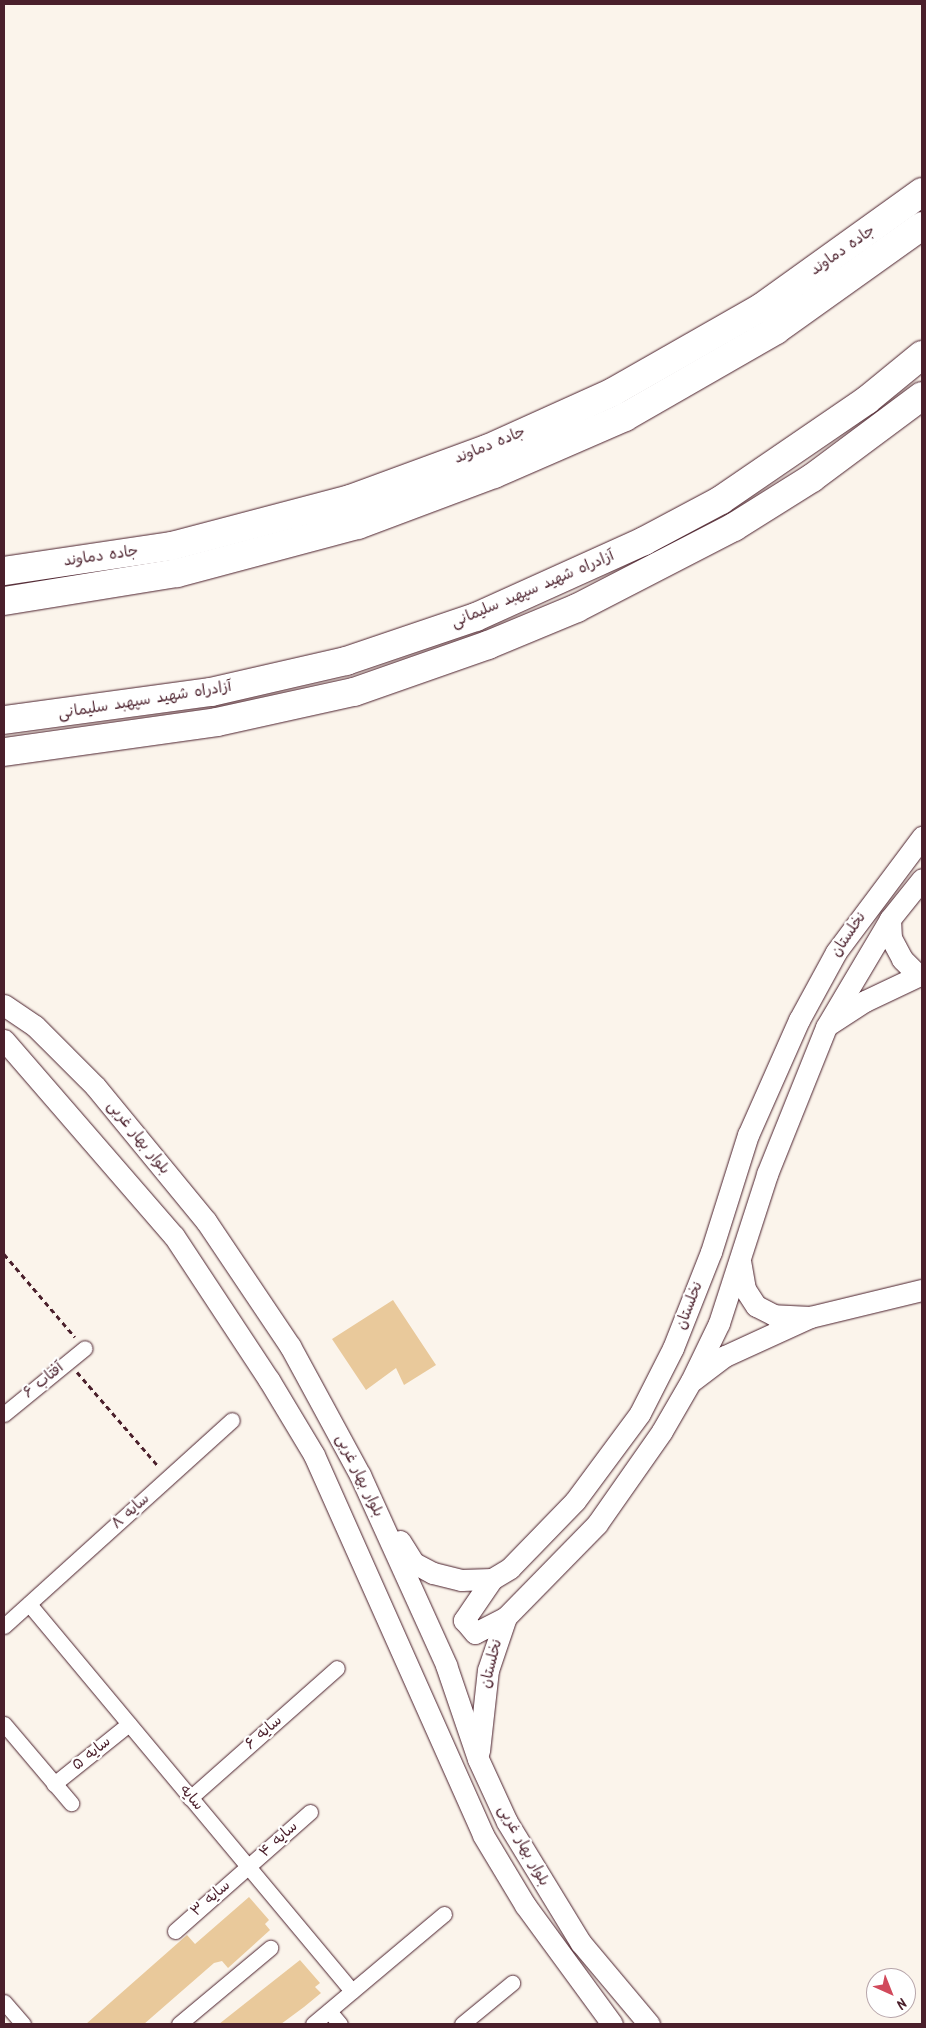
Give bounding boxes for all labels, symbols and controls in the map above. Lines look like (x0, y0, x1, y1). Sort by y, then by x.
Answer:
street label: جاده دماوند (807, 222, 879, 280)
street label: جاده دماوند (452, 424, 528, 468)
street label: جاده دماوند (62, 543, 140, 571)
street label: آزادراه شهید سپهبد سلیمانی (449, 547, 617, 633)
street label: آزادراه شهید سپهبد سلیمانی (57, 678, 233, 724)
street label: نخلستان (828, 909, 870, 961)
street label: بلوار بهار غربی (103, 1098, 173, 1178)
street label: نخلستان (673, 1280, 707, 1332)
street label: آفتاب ۶ (20, 1359, 68, 1403)
street label: بلوار بهار غربی (331, 1432, 387, 1520)
street label: سایه ۸ (108, 1490, 154, 1534)
street label: نخلستان (477, 1638, 507, 1690)
street label: سایه ۶ (242, 1712, 286, 1754)
street label: سایه ۵ (69, 1733, 115, 1775)
street label: سایه (175, 1781, 207, 1815)
street label: بلوار بهار غربی (493, 1802, 553, 1890)
street label: سایه ۴ (256, 1818, 302, 1862)
street label: سایه ۳ (188, 1877, 234, 1921)
north arrow (866, 1968, 916, 2018)
text: N (890, 1992, 912, 2014)

